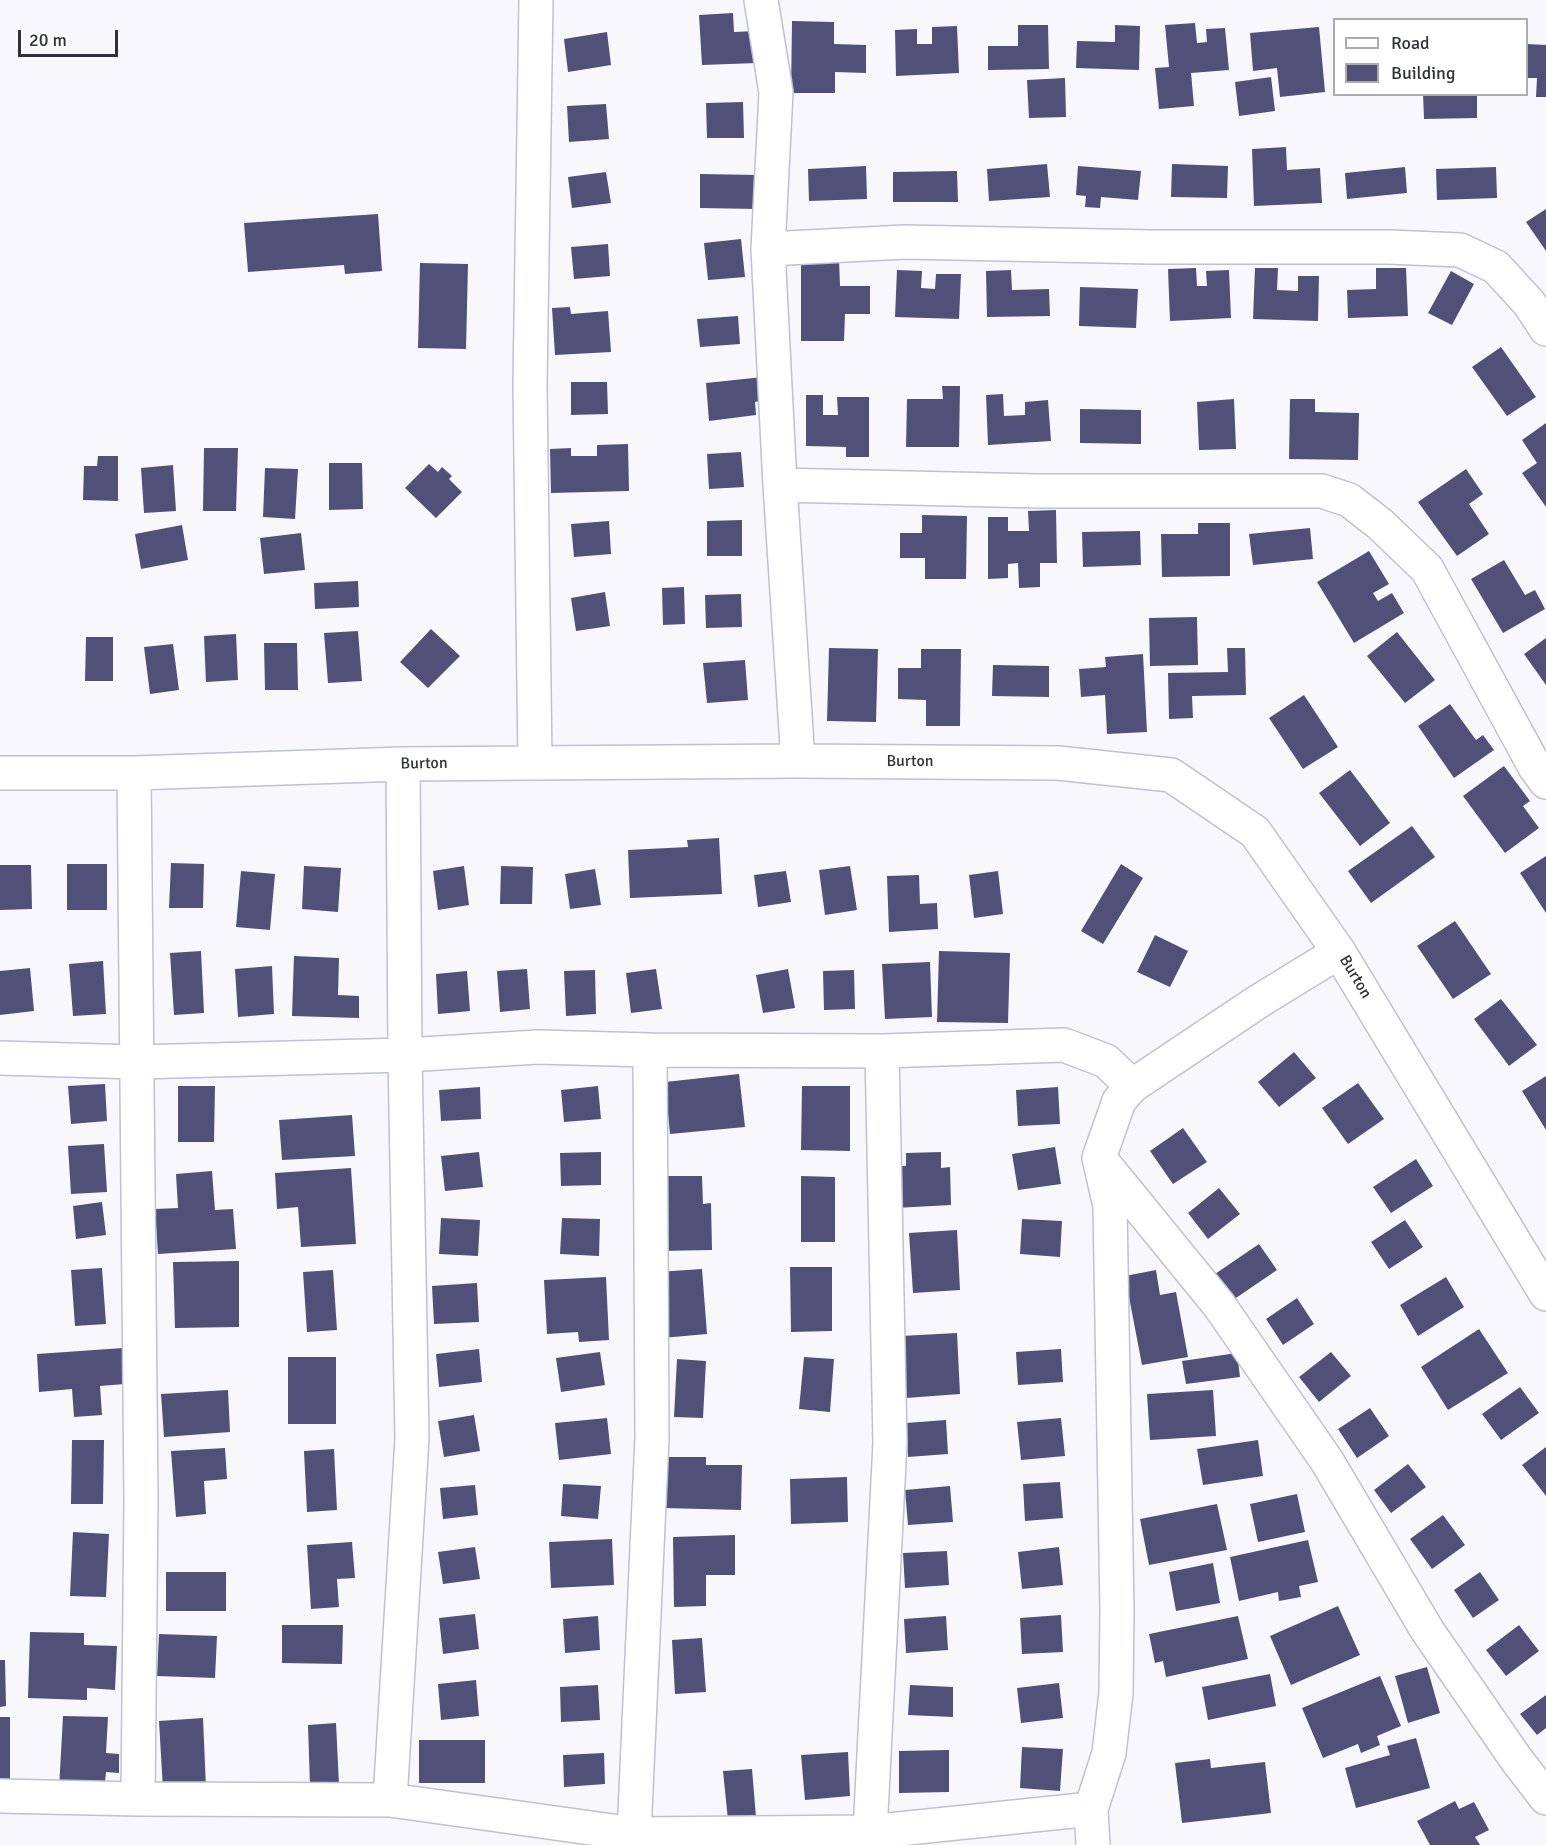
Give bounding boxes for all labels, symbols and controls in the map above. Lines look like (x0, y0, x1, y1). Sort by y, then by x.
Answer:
scale bar (21, 18, 122, 56)
legend (1333, 18, 1528, 96)
text: 20 m (29, 29, 67, 51)
text: Road (1391, 32, 1430, 54)
text: Building (1391, 62, 1455, 84)
street label: Burton (886, 752, 934, 772)
street label: Burton (400, 754, 448, 774)
street label: Burton (1335, 952, 1375, 1002)

